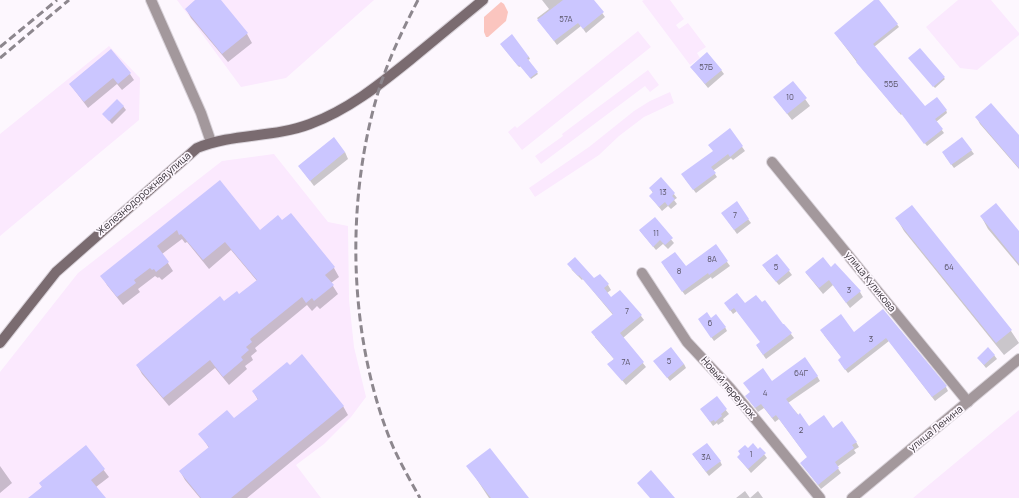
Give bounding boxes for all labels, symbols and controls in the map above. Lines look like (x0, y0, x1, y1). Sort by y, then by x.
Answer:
house number: 57А (559, 15, 573, 25)
house number: 57Б (699, 63, 713, 73)
house number: 55Б (884, 80, 898, 90)
house number: 10 (786, 93, 794, 103)
street label: Железнодорожная улица (95, 150, 193, 238)
house number: 13 (659, 188, 667, 198)
house number: 7 (733, 211, 737, 221)
house number: 11 (653, 229, 659, 239)
street label: улица Куликова (842, 249, 898, 315)
house number: 8А (707, 255, 717, 265)
house number: 5 (774, 263, 778, 273)
house number: 64 (944, 263, 954, 273)
house number: 8 (677, 267, 681, 277)
house number: 3 (847, 286, 851, 296)
house number: 7 (625, 307, 629, 317)
house number: 6 (708, 319, 712, 329)
house number: 3 (869, 335, 873, 345)
street label: Новый переулок (698, 355, 758, 421)
house number: 5 (667, 357, 671, 367)
house number: 7А (622, 358, 630, 368)
house number: 64Г (794, 369, 808, 379)
house number: 4 (763, 389, 767, 399)
street label: улица Ленина (907, 404, 965, 454)
house number: 2 (799, 426, 803, 436)
house number: 1 (749, 450, 753, 460)
house number: 3А (701, 453, 711, 463)

